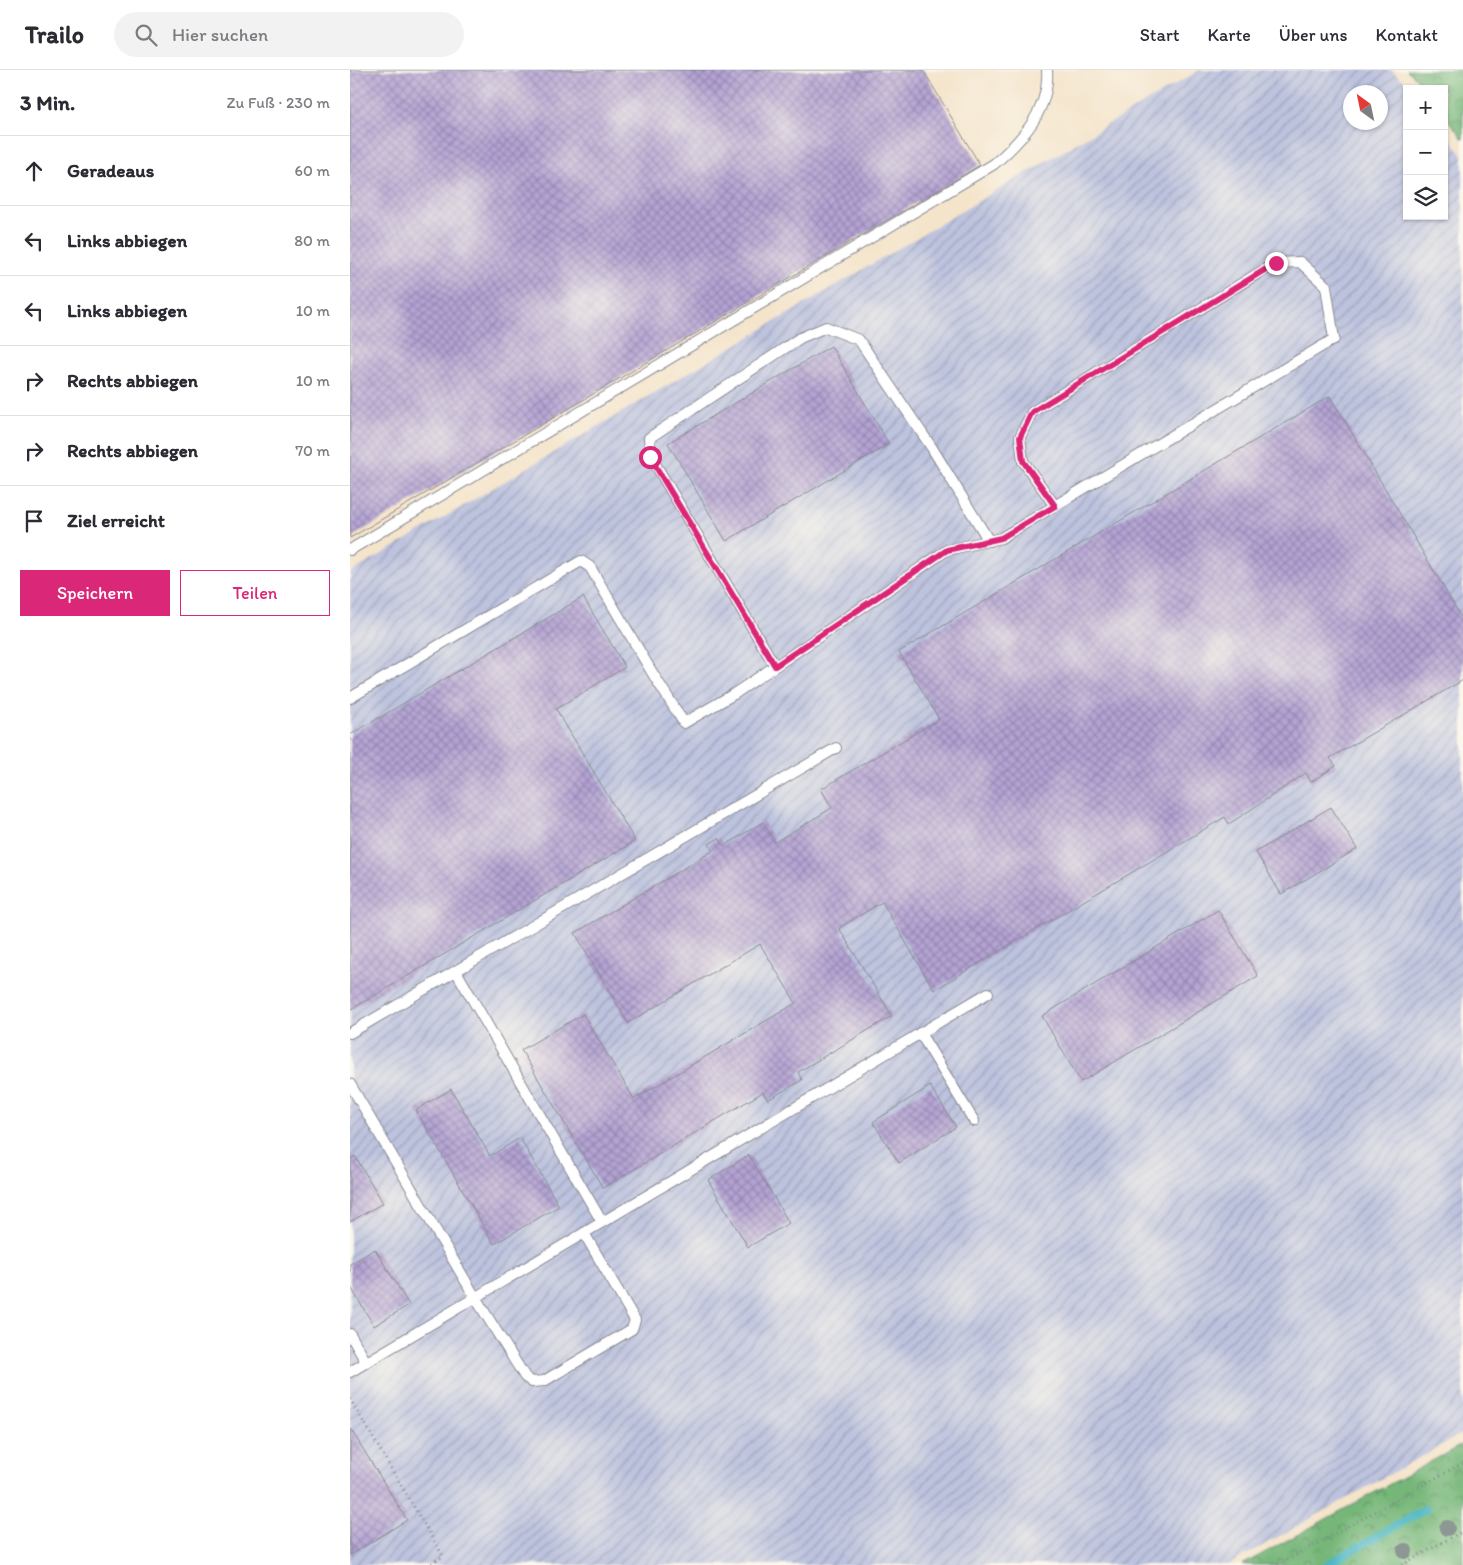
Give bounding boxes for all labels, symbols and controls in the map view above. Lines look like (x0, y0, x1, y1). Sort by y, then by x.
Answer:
search box (114, 12, 464, 57)
text: Trailo (25, 20, 84, 49)
icon: search (132, 21, 160, 49)
text: Hier suchen (172, 23, 268, 46)
text: Start (1140, 24, 1179, 46)
text: Karte (1207, 24, 1251, 46)
text: Über uns (1279, 24, 1348, 46)
text: Kontakt (1376, 24, 1438, 46)
north arrow (1343, 85, 1388, 130)
map controls (1403, 85, 1448, 220)
button: + (1403, 85, 1448, 130)
text: 3 Min. (20, 90, 75, 115)
text: Zu Fuß · 230 m (227, 93, 330, 112)
button: − (1403, 130, 1448, 175)
icon: ahead (20, 157, 48, 185)
text: Geradeaus (67, 159, 154, 182)
text: 60 m (295, 161, 330, 180)
button: layers (1403, 175, 1448, 220)
icon: left (20, 227, 48, 255)
text: Links abbiegen (67, 229, 187, 252)
text: 80 m (294, 231, 330, 250)
route end (1265, 252, 1288, 275)
icon: left (20, 297, 48, 325)
text: Links abbiegen (67, 299, 187, 322)
text: 10 m (296, 301, 330, 320)
icon: right (20, 367, 48, 395)
text: Rechts abbiegen (67, 369, 198, 392)
text: 10 m (296, 371, 330, 390)
icon: right (20, 437, 48, 465)
text: Rechts abbiegen (67, 439, 198, 462)
text: 70 m (295, 441, 330, 460)
route start (639, 446, 662, 469)
icon: arrive (20, 507, 48, 535)
text: Ziel erreicht (67, 509, 165, 532)
button: Speichern (20, 570, 170, 616)
button: Teilen (180, 570, 330, 616)

